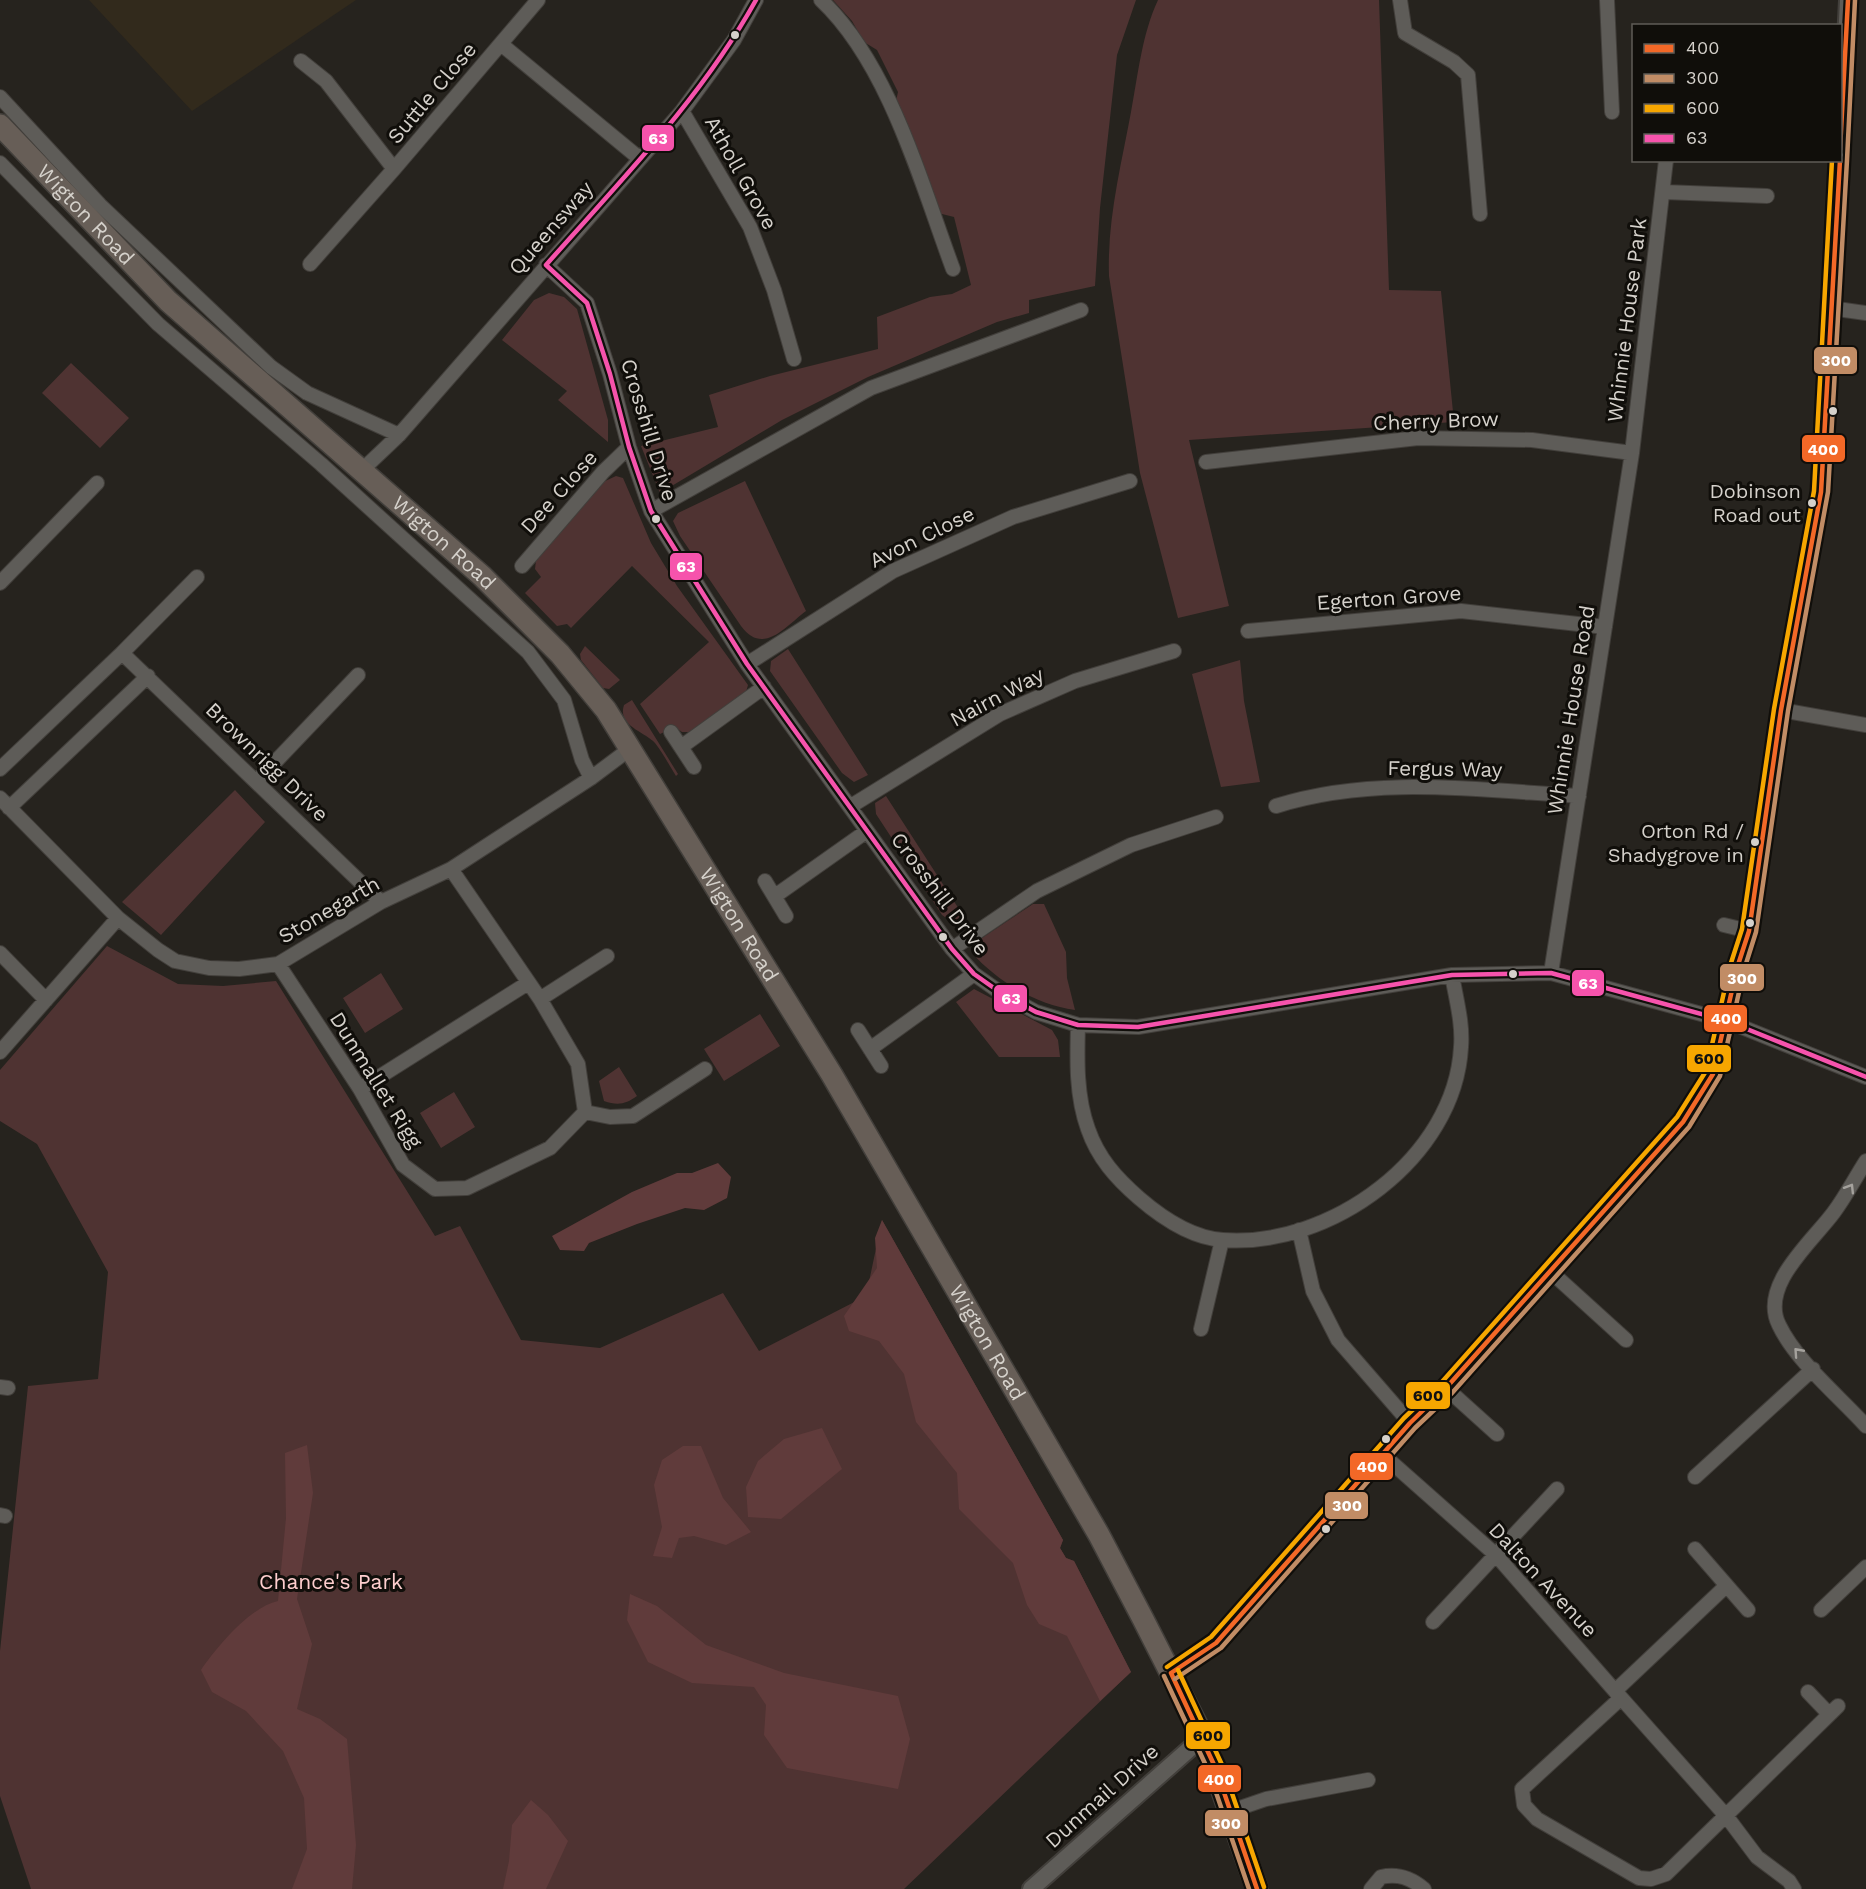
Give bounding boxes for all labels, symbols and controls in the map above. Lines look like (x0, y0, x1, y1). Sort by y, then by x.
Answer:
legend (1632, 24, 1842, 162)
unlabelled marker (729, 29, 741, 41)
street label: Suttle Close (382, 37, 481, 149)
text: 400 (1686, 37, 1719, 58)
text: 300 (1686, 67, 1719, 88)
text: 600 (1686, 97, 1719, 118)
street label: Atholl Grove (700, 112, 783, 234)
line badge: 63 (641, 124, 675, 152)
text: 63 (1686, 127, 1707, 148)
text: 63 (648, 129, 668, 148)
street label: Wigton Road (32, 159, 140, 270)
street label: Queensway (503, 176, 598, 280)
street label: Whinnie House Park (1602, 216, 1651, 424)
line badge: 300 (1813, 346, 1858, 375)
text: 300 (1821, 351, 1851, 370)
street label: Crosshill Drive (616, 356, 683, 504)
unlabelled marker (1827, 405, 1839, 417)
street label: Cherry Brow (1373, 406, 1499, 435)
line badge: 400 (1801, 434, 1846, 463)
text: 400 (1808, 440, 1838, 459)
street label: Dee Close (515, 445, 602, 538)
place label: Dobinson Road out (1709, 479, 1802, 527)
street label: Wigton Road (387, 490, 501, 595)
marker: Dobinson Road out (1806, 497, 1818, 509)
street label: Avon Close (865, 500, 978, 573)
unlabelled marker (650, 513, 662, 525)
line badge: 63 (669, 552, 703, 581)
text: 63 (676, 557, 696, 576)
street label: Egerton Grove (1316, 580, 1462, 615)
street label: Whinnie House Road (1542, 603, 1599, 817)
street label: Nairn Way (946, 661, 1048, 732)
street label: Brownrigg Drive (201, 697, 334, 826)
street label: Fergus Way (1387, 755, 1503, 782)
place label: Orton Rd / Shadygrove in (1608, 819, 1744, 867)
street label: Crosshill Drive (886, 827, 995, 960)
marker: Orton Rd / Shadygrove in (1749, 836, 1761, 848)
street label: Wigton Road (695, 863, 784, 986)
street label: Stonegarth (274, 871, 384, 949)
unlabelled marker (1744, 917, 1756, 929)
unlabelled marker (937, 931, 949, 943)
line badge: 300 (1719, 963, 1765, 992)
unlabelled marker (1507, 968, 1519, 980)
line badge: 63 (1571, 969, 1605, 997)
text: 300 (1727, 969, 1757, 988)
text: 63 (1578, 974, 1598, 993)
line badge: 63 (993, 984, 1028, 1013)
text: 63 (1001, 989, 1021, 1008)
line badge: 400 (1703, 1004, 1748, 1033)
street label: Dunmallet Rigg (325, 1007, 429, 1153)
text: 400 (1711, 1009, 1741, 1028)
line badge: 600 (1686, 1044, 1732, 1073)
text: 600 (1694, 1049, 1724, 1068)
one-way arrow (1842, 1183, 1853, 1194)
street label: Wigton Road (944, 1280, 1031, 1405)
one-way arrow (1794, 1348, 1805, 1359)
line badge: 600 (1405, 1381, 1451, 1410)
text: 600 (1413, 1386, 1443, 1405)
unlabelled marker (1380, 1433, 1392, 1445)
line badge: 400 (1349, 1452, 1394, 1481)
text: 400 (1357, 1457, 1387, 1476)
line badge: 300 (1324, 1491, 1369, 1520)
text: 300 (1332, 1496, 1362, 1515)
street label: Dalton Avenue (1484, 1517, 1603, 1642)
unlabelled marker (1320, 1523, 1332, 1535)
park label: Chance's Park (259, 1569, 403, 1594)
line badge: 600 (1185, 1721, 1231, 1750)
text: 600 (1193, 1726, 1223, 1745)
street label: Dunmail Drive (1040, 1738, 1163, 1853)
line badge: 400 (1197, 1764, 1242, 1793)
text: 400 (1204, 1770, 1234, 1789)
line badge: 300 (1204, 1809, 1249, 1837)
text: 300 (1211, 1814, 1241, 1833)

